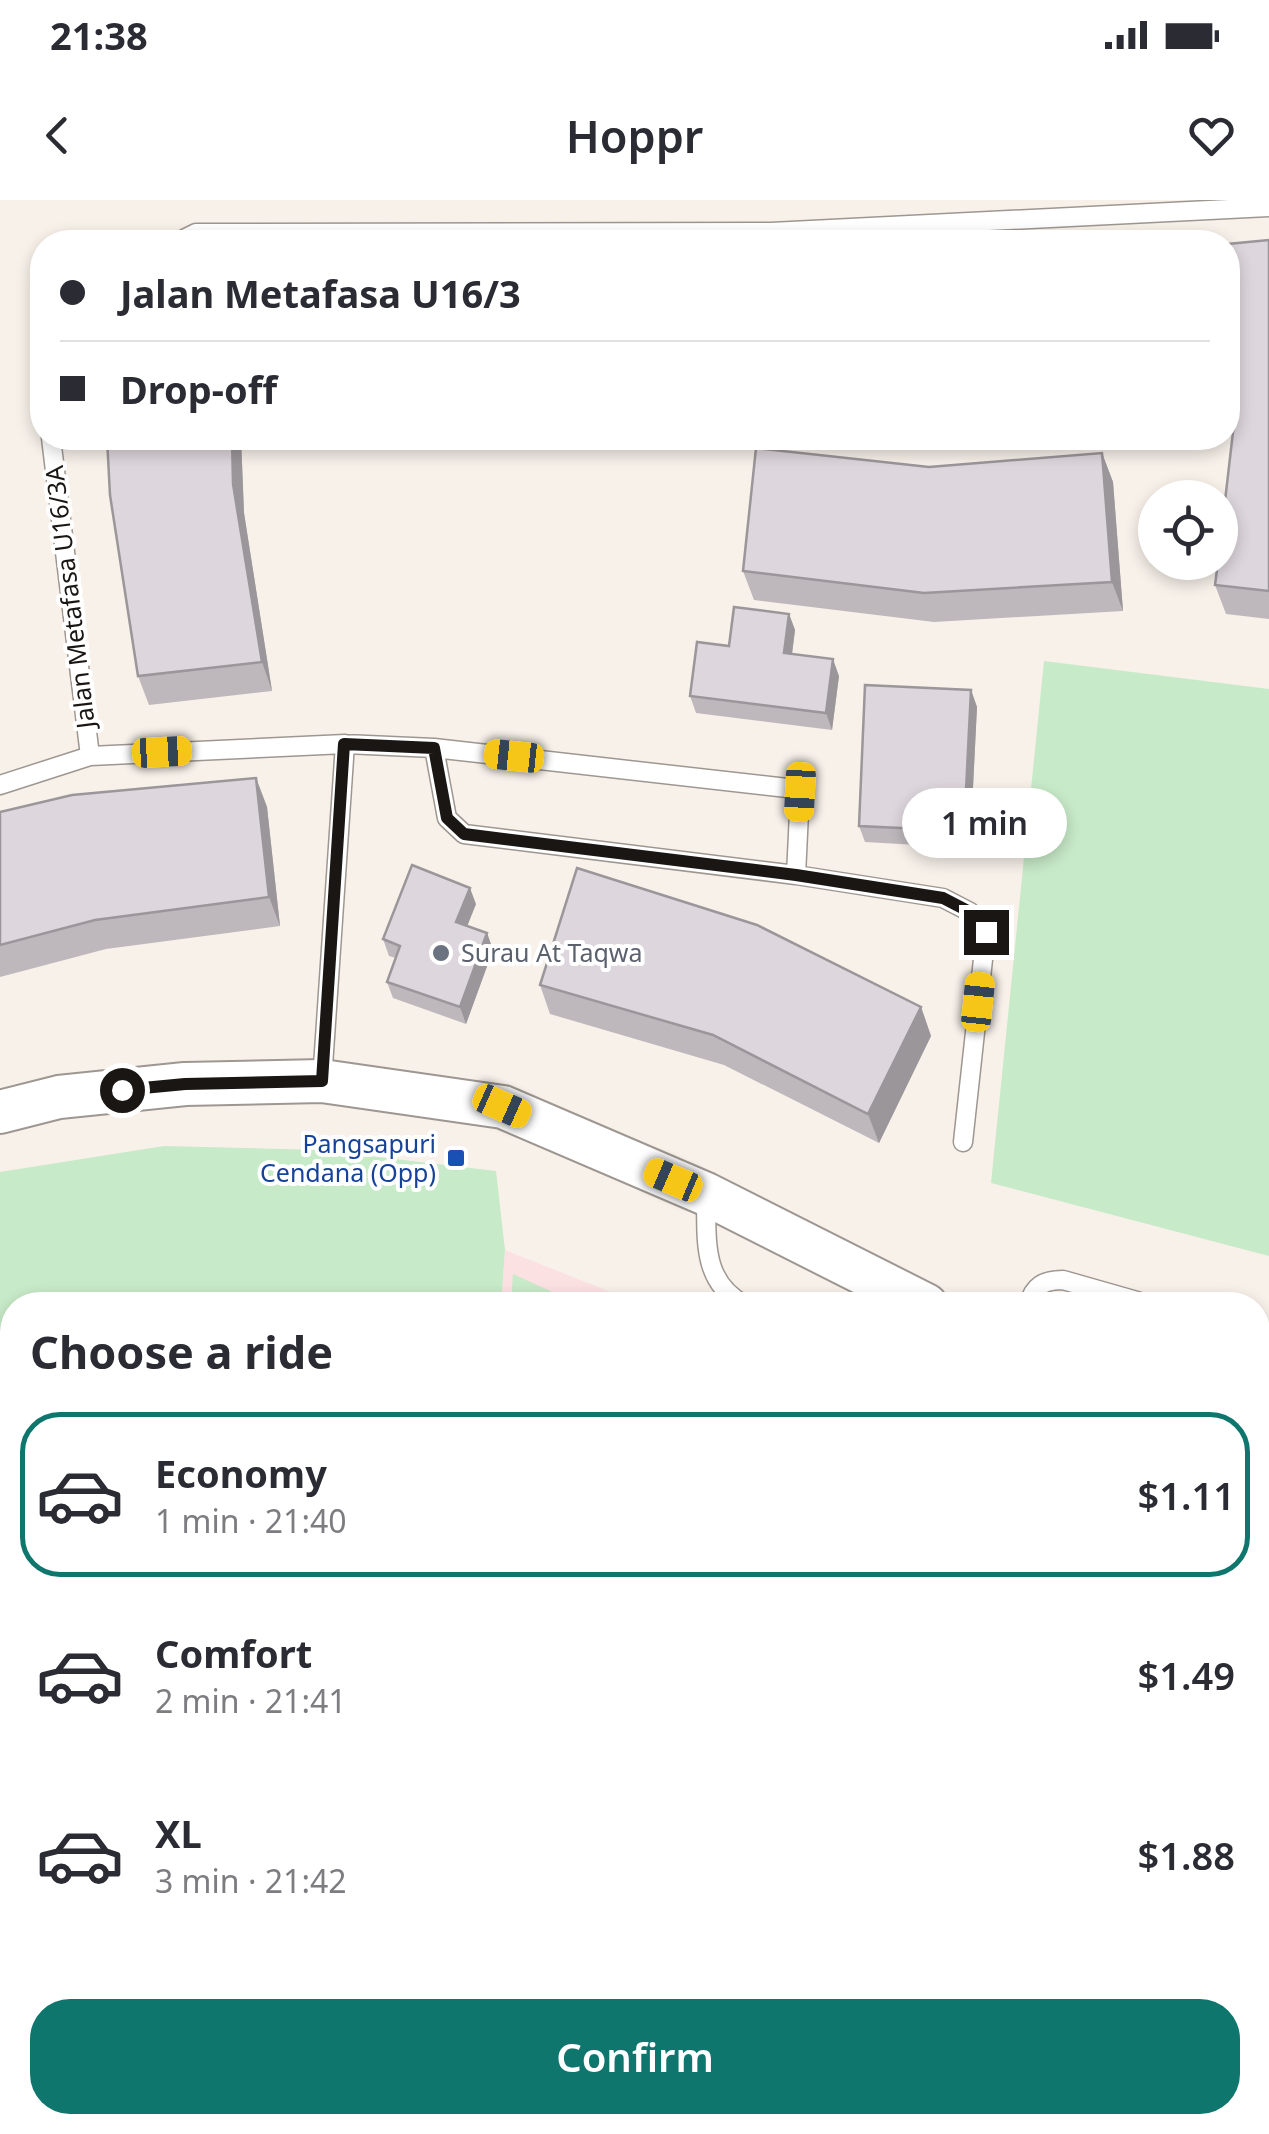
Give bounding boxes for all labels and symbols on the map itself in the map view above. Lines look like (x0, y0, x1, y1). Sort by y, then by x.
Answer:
street label: Jalan Metafasa U16/3A (36, 464, 102, 733)
car (131, 735, 193, 769)
car (483, 738, 545, 774)
car (783, 761, 817, 823)
callout: 1 min (904, 787, 1068, 857)
route end (964, 910, 1009, 955)
place label: Surau At Taqwa (461, 935, 642, 969)
marker: Surau At Taqwa (430, 942, 452, 964)
car (960, 971, 996, 1033)
route start (100, 1068, 145, 1113)
car (468, 1080, 536, 1132)
place label: Pangsapuri Cendana (Opp) (260, 1126, 436, 1189)
marker: Pangsapuri Cendana (Opp) (445, 1147, 467, 1169)
car (640, 1154, 706, 1206)

